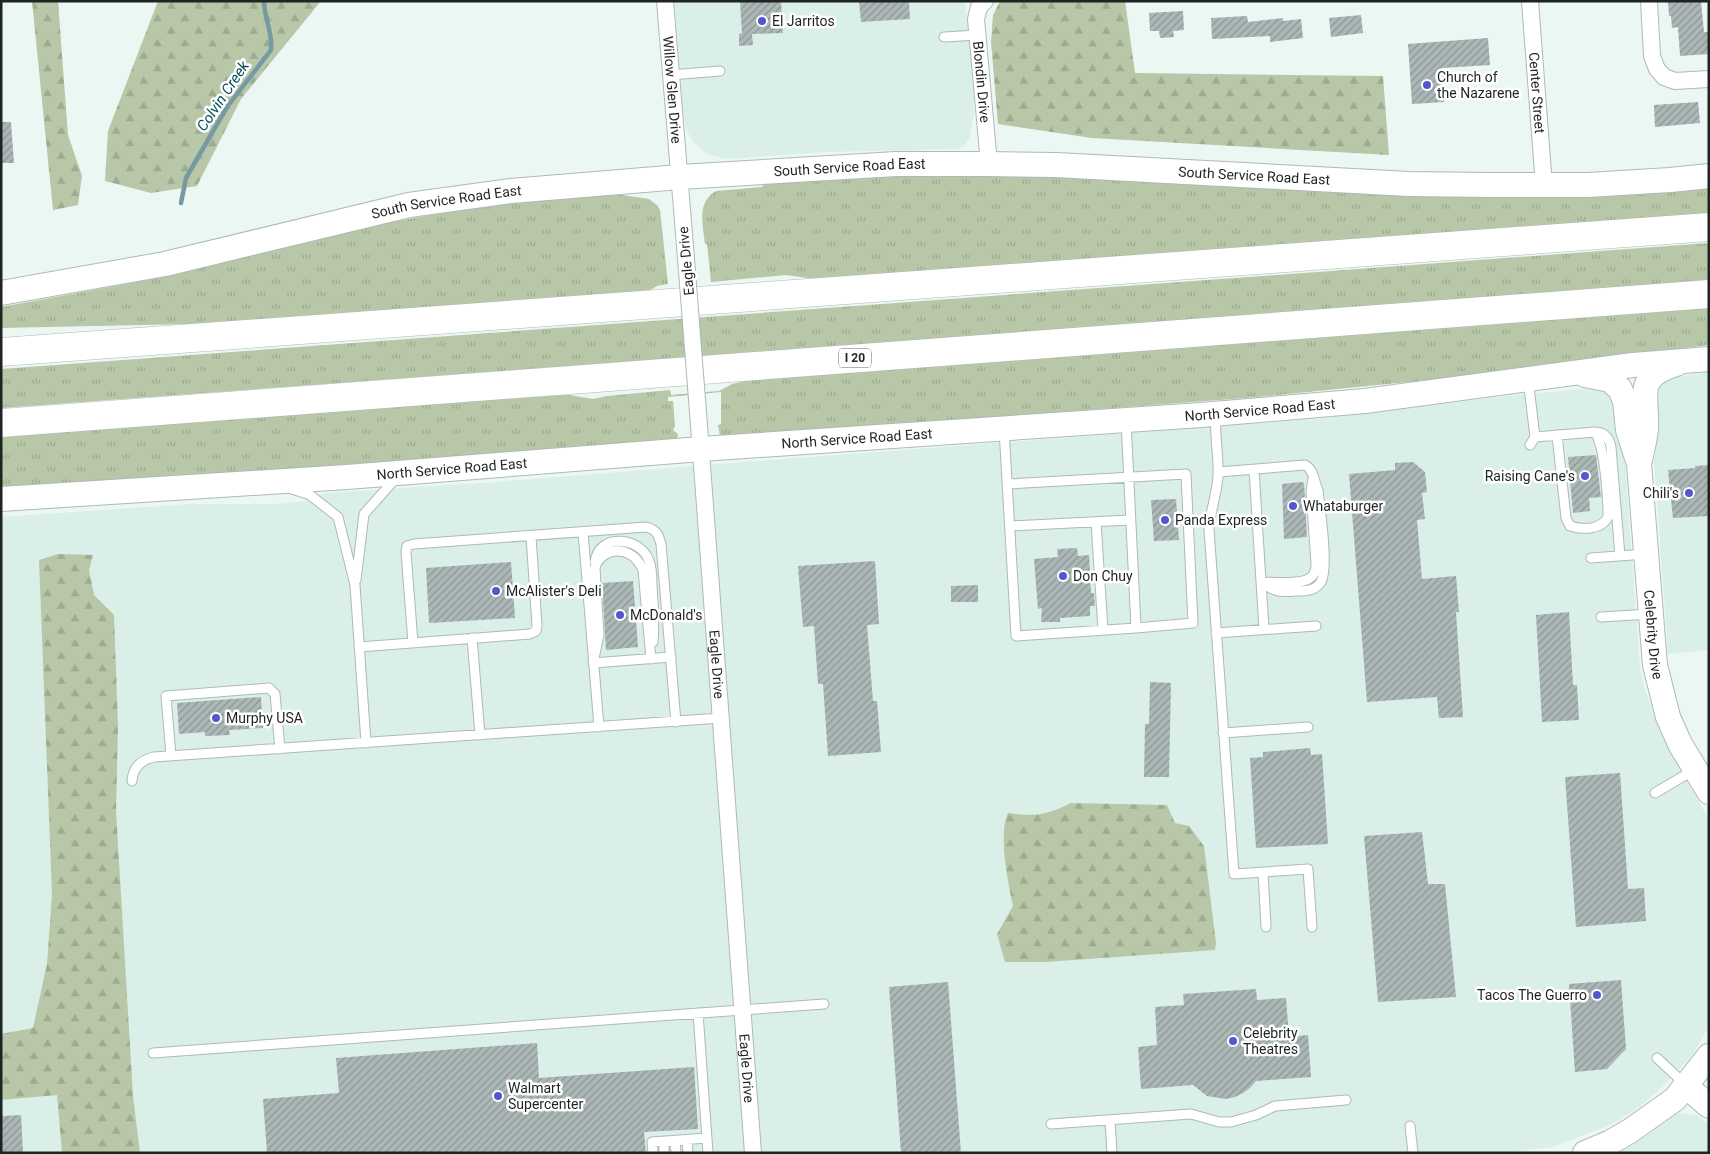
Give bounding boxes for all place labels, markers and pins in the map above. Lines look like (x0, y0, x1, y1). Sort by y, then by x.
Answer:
place label: El Jarritos (772, 13, 835, 29)
marker: El Jarritos (756, 15, 768, 27)
place label: Church of the Nazarene (1437, 69, 1520, 101)
marker: Church of the Nazarene (1421, 79, 1433, 91)
place label: Raising Cane's (1485, 468, 1575, 484)
marker: Raising Cane's (1579, 470, 1591, 482)
place label: Chili's (1643, 485, 1679, 501)
marker: Chili's (1683, 487, 1695, 499)
place label: Whataburger (1303, 498, 1383, 514)
marker: Whataburger (1287, 500, 1299, 512)
place label: Panda Express (1175, 512, 1267, 528)
marker: Panda Express (1159, 514, 1171, 526)
place label: Don Chuy (1073, 568, 1133, 584)
marker: Don Chuy (1057, 570, 1069, 582)
place label: McAlister's Deli (506, 583, 602, 599)
marker: McAlister's Deli (490, 585, 502, 597)
place label: McDonald's (630, 607, 703, 623)
marker: McDonald's (614, 609, 626, 621)
place label: Murphy USA (226, 710, 303, 726)
marker: Murphy USA (210, 712, 222, 724)
place label: Tacos The Guerro (1477, 987, 1587, 1003)
marker: Tacos The Guerro (1591, 989, 1603, 1001)
place label: Celebrity Theatres (1243, 1025, 1298, 1057)
marker: Celebrity Theatres (1227, 1035, 1239, 1047)
place label: Walmart Supercenter (508, 1080, 583, 1112)
marker: Walmart Supercenter (492, 1090, 504, 1102)

